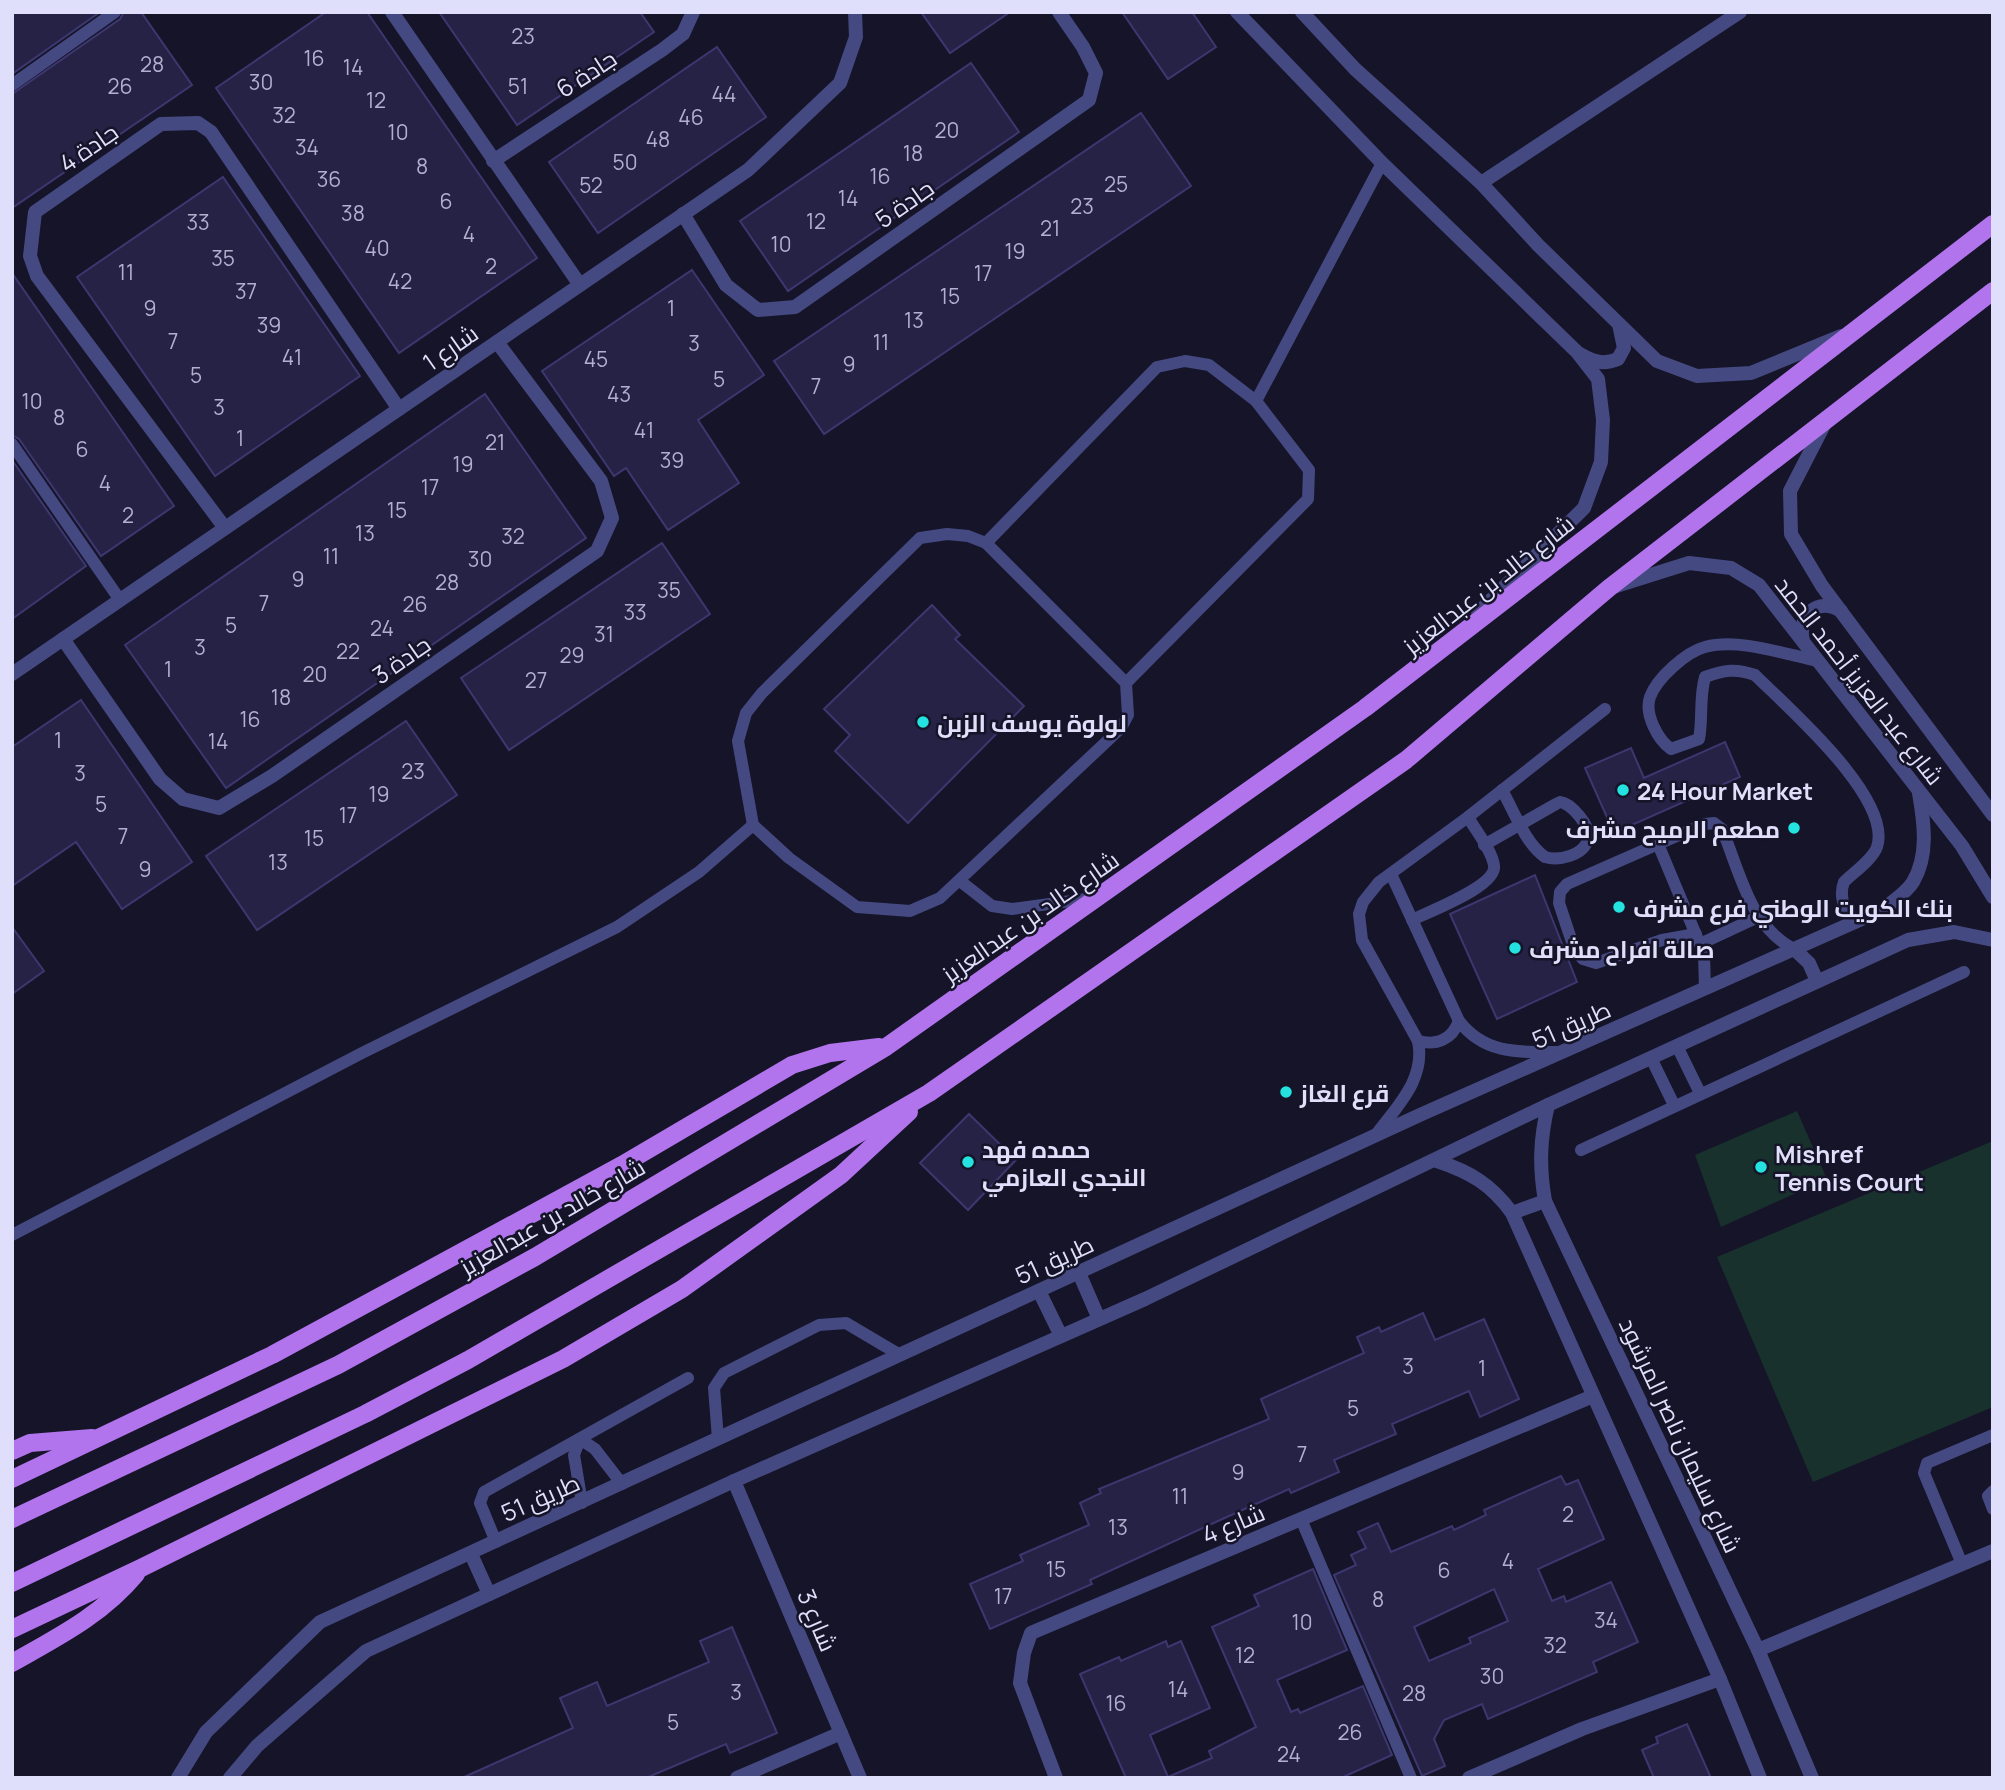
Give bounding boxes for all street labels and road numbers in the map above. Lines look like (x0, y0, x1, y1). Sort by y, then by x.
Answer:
street label: جادة 6 (549, 41, 623, 105)
street label: جادة 4 (52, 115, 124, 179)
street label: جادة 5 (868, 171, 940, 235)
street label: شارع 1 (416, 316, 485, 379)
street label: شارع خالد بن عبدالعزيز (1394, 507, 1581, 663)
street label: شارع عبد العزيز أحمد الحمد (1767, 569, 1952, 792)
street label: جادة 3 (365, 627, 437, 691)
street label: شارع خالد بن عبدالعزيز (933, 843, 1126, 991)
street label: طريق 51 (1526, 992, 1616, 1056)
street label: شارع خالد بن عبدالعزيز (451, 1149, 651, 1284)
street label: طريق 51 (1009, 1227, 1099, 1291)
street label: شارع سليمان ناصر المرشود (1611, 1312, 1750, 1558)
street label: طريق 51 (495, 1465, 585, 1529)
street label: شارع 4 (1196, 1495, 1270, 1552)
street label: شارع 3 (789, 1584, 846, 1657)

